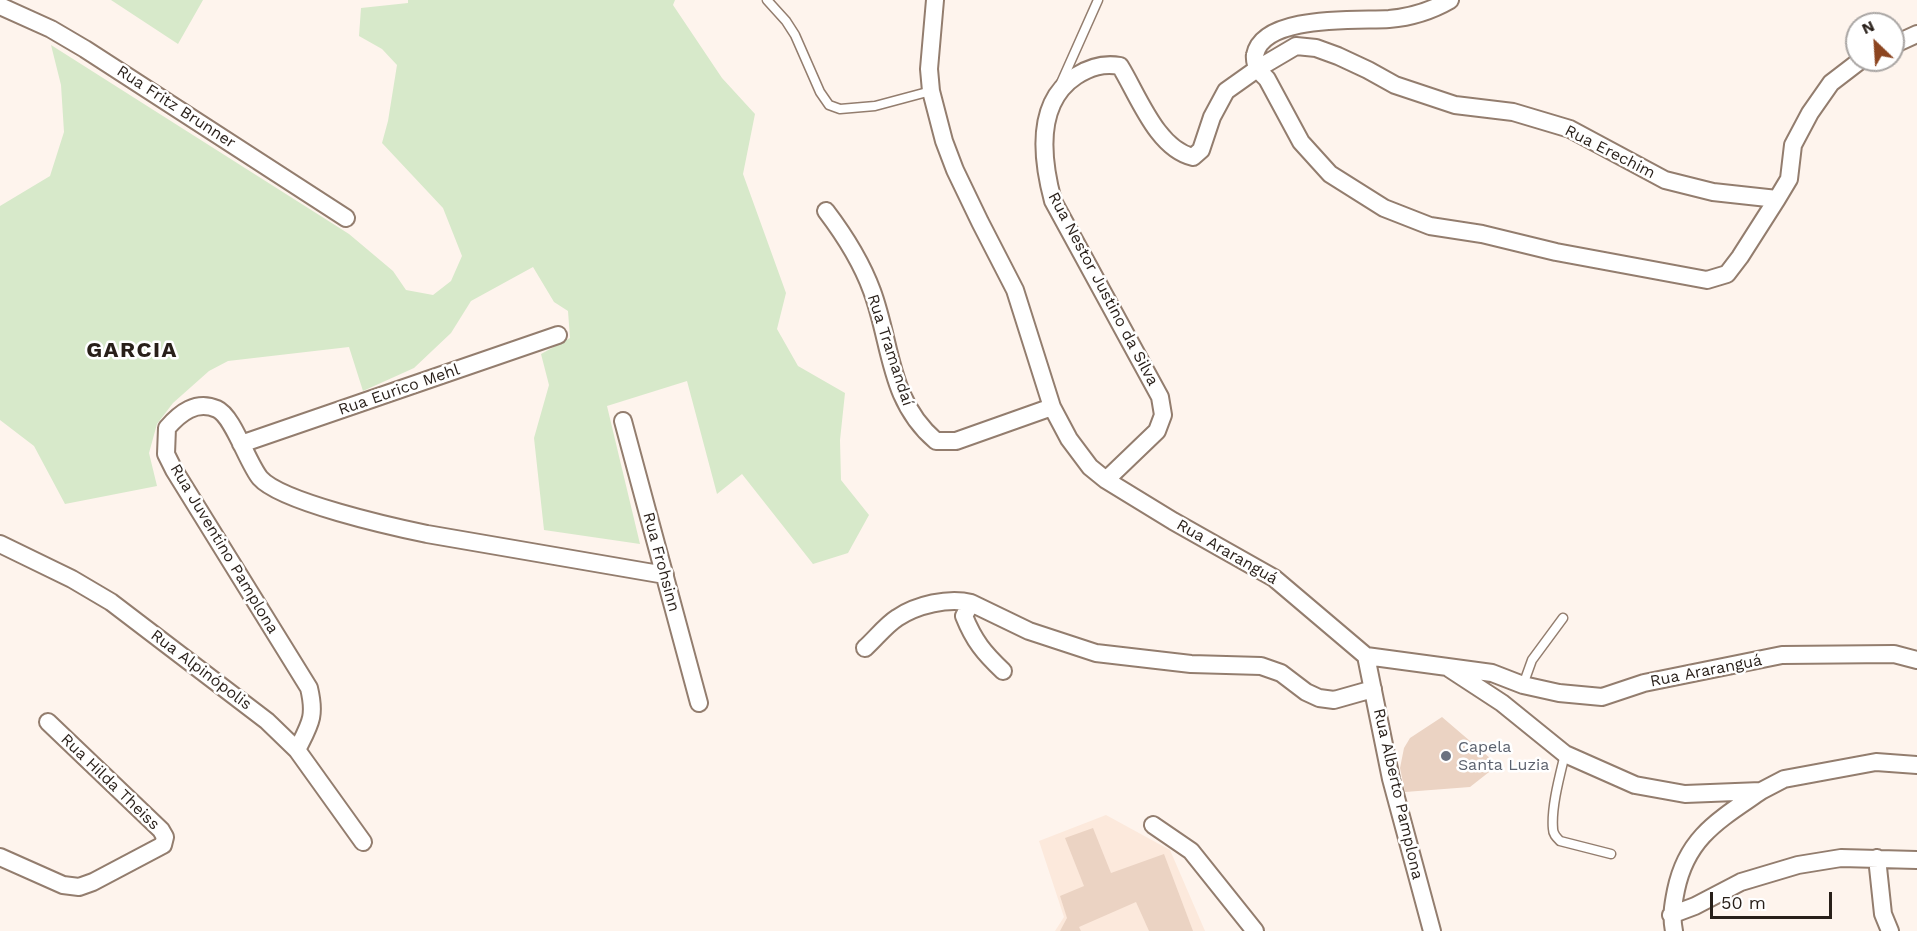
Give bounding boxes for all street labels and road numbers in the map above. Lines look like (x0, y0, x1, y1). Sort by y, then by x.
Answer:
street label: Rua Fritz Brunner (113, 61, 239, 153)
street label: Rua Erechim (1562, 121, 1658, 183)
street label: Rua Nestor Justino da Silva (1044, 189, 1162, 389)
street label: Rua Tramandaí (863, 292, 917, 408)
street label: Rua Eurico Mehl (336, 360, 462, 420)
street label: Rua Juventino Pamplona (166, 461, 282, 637)
street label: Rua Frohsinn (638, 510, 684, 614)
street label: Rua Araranguá (1173, 515, 1281, 589)
street label: Rua Alpinópolis (147, 626, 255, 714)
street label: Rua Araranguá (1648, 651, 1764, 691)
street label: Rua Alberto Pamplona (1369, 707, 1427, 881)
street label: Rua Hilda Theiss (57, 730, 163, 834)

